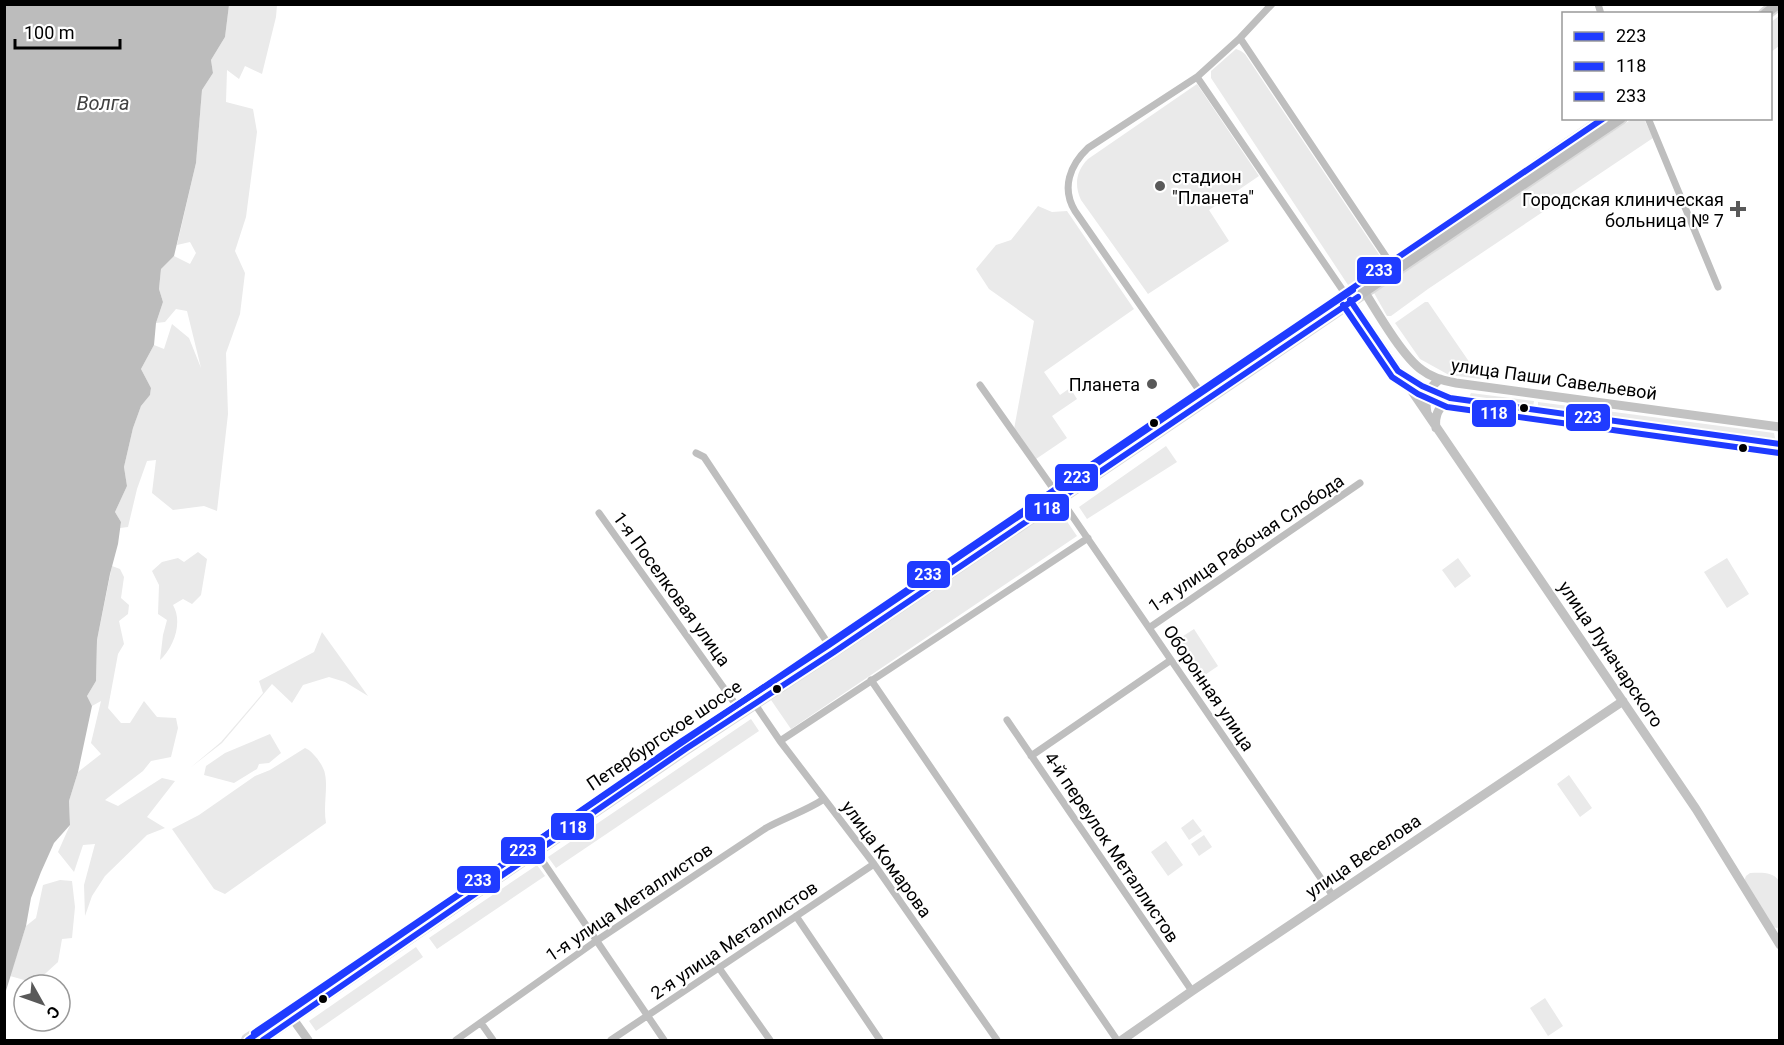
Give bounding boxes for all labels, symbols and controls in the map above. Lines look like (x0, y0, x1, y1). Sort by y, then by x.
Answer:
scale bar (15, 12, 120, 50)
legend (1562, 12, 1772, 120)
text: 100 m (24, 22, 75, 43)
text: 223 (1616, 25, 1646, 46)
text: 118 (1616, 55, 1646, 76)
text: 233 (1616, 85, 1646, 106)
water label: Волга (77, 91, 129, 115)
place label: стадион "Планета" (1172, 166, 1254, 208)
marker: стадион "Планета" (1153, 179, 1167, 193)
place label: Городская клиническая больница № 7 (1522, 189, 1724, 231)
marker: Городская клиническая больница № 7 (1729, 200, 1747, 218)
line badge: 233 (1356, 256, 1402, 285)
text: 233 (1365, 261, 1393, 280)
street label: улица Паши Савельевой (1450, 354, 1658, 404)
place label: Планета (1069, 374, 1140, 395)
marker: Планета (1145, 377, 1159, 391)
line badge: 118 (1471, 399, 1517, 428)
unlabelled marker (1518, 402, 1530, 414)
line badge: 223 (1565, 403, 1611, 432)
text: 118 (1480, 404, 1508, 423)
text: 223 (1574, 408, 1602, 427)
unlabelled marker (1148, 417, 1160, 429)
unlabelled marker (1737, 442, 1749, 454)
line badge: 223 (1054, 463, 1099, 492)
text: 223 (1063, 468, 1091, 487)
street label: 1-я улица Рабочая Слобода (1144, 470, 1348, 616)
line badge: 118 (1024, 493, 1070, 522)
text: 118 (1033, 499, 1061, 518)
street label: 1-я Поселковая улица (609, 508, 735, 670)
line badge: 233 (906, 560, 951, 589)
text: 233 (914, 565, 942, 584)
street label: улица Луначарского (1554, 577, 1668, 731)
street label: Оборонная улица (1159, 621, 1259, 755)
street label: Петербургское шоссе (583, 675, 745, 795)
unlabelled marker (771, 683, 783, 695)
street label: 4-й переулок Металлистов (1040, 748, 1184, 946)
street label: улица Комарова (838, 797, 936, 921)
street label: улица Веселова (1301, 810, 1425, 902)
line badge: 118 (550, 812, 595, 841)
text: 118 (559, 818, 587, 837)
line badge: 223 (500, 836, 546, 865)
street label: 1-я улица Металлистов (542, 838, 716, 966)
text: 223 (509, 841, 537, 860)
line badge: 233 (456, 865, 501, 894)
text: 233 (464, 871, 492, 890)
street label: 2-я улица Металлистов (647, 876, 821, 1004)
north arrow (12, 973, 72, 1033)
unlabelled marker (317, 993, 329, 1005)
text: С (42, 1002, 64, 1022)

